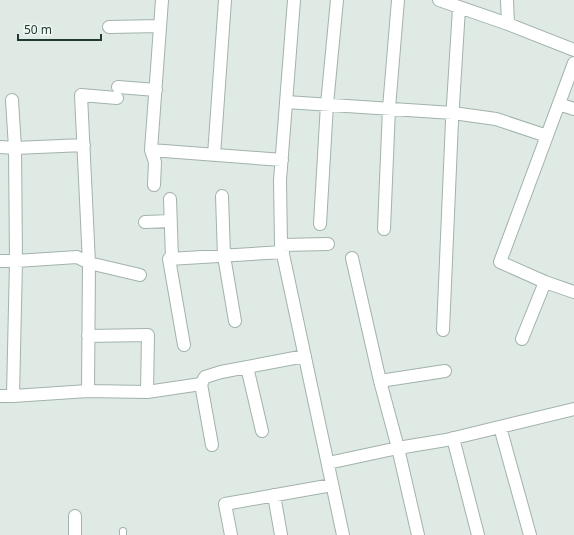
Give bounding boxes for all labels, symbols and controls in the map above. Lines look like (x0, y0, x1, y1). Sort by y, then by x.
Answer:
scale bar (18, 16, 101, 42)
text: 50 m (24, 21, 52, 38)

